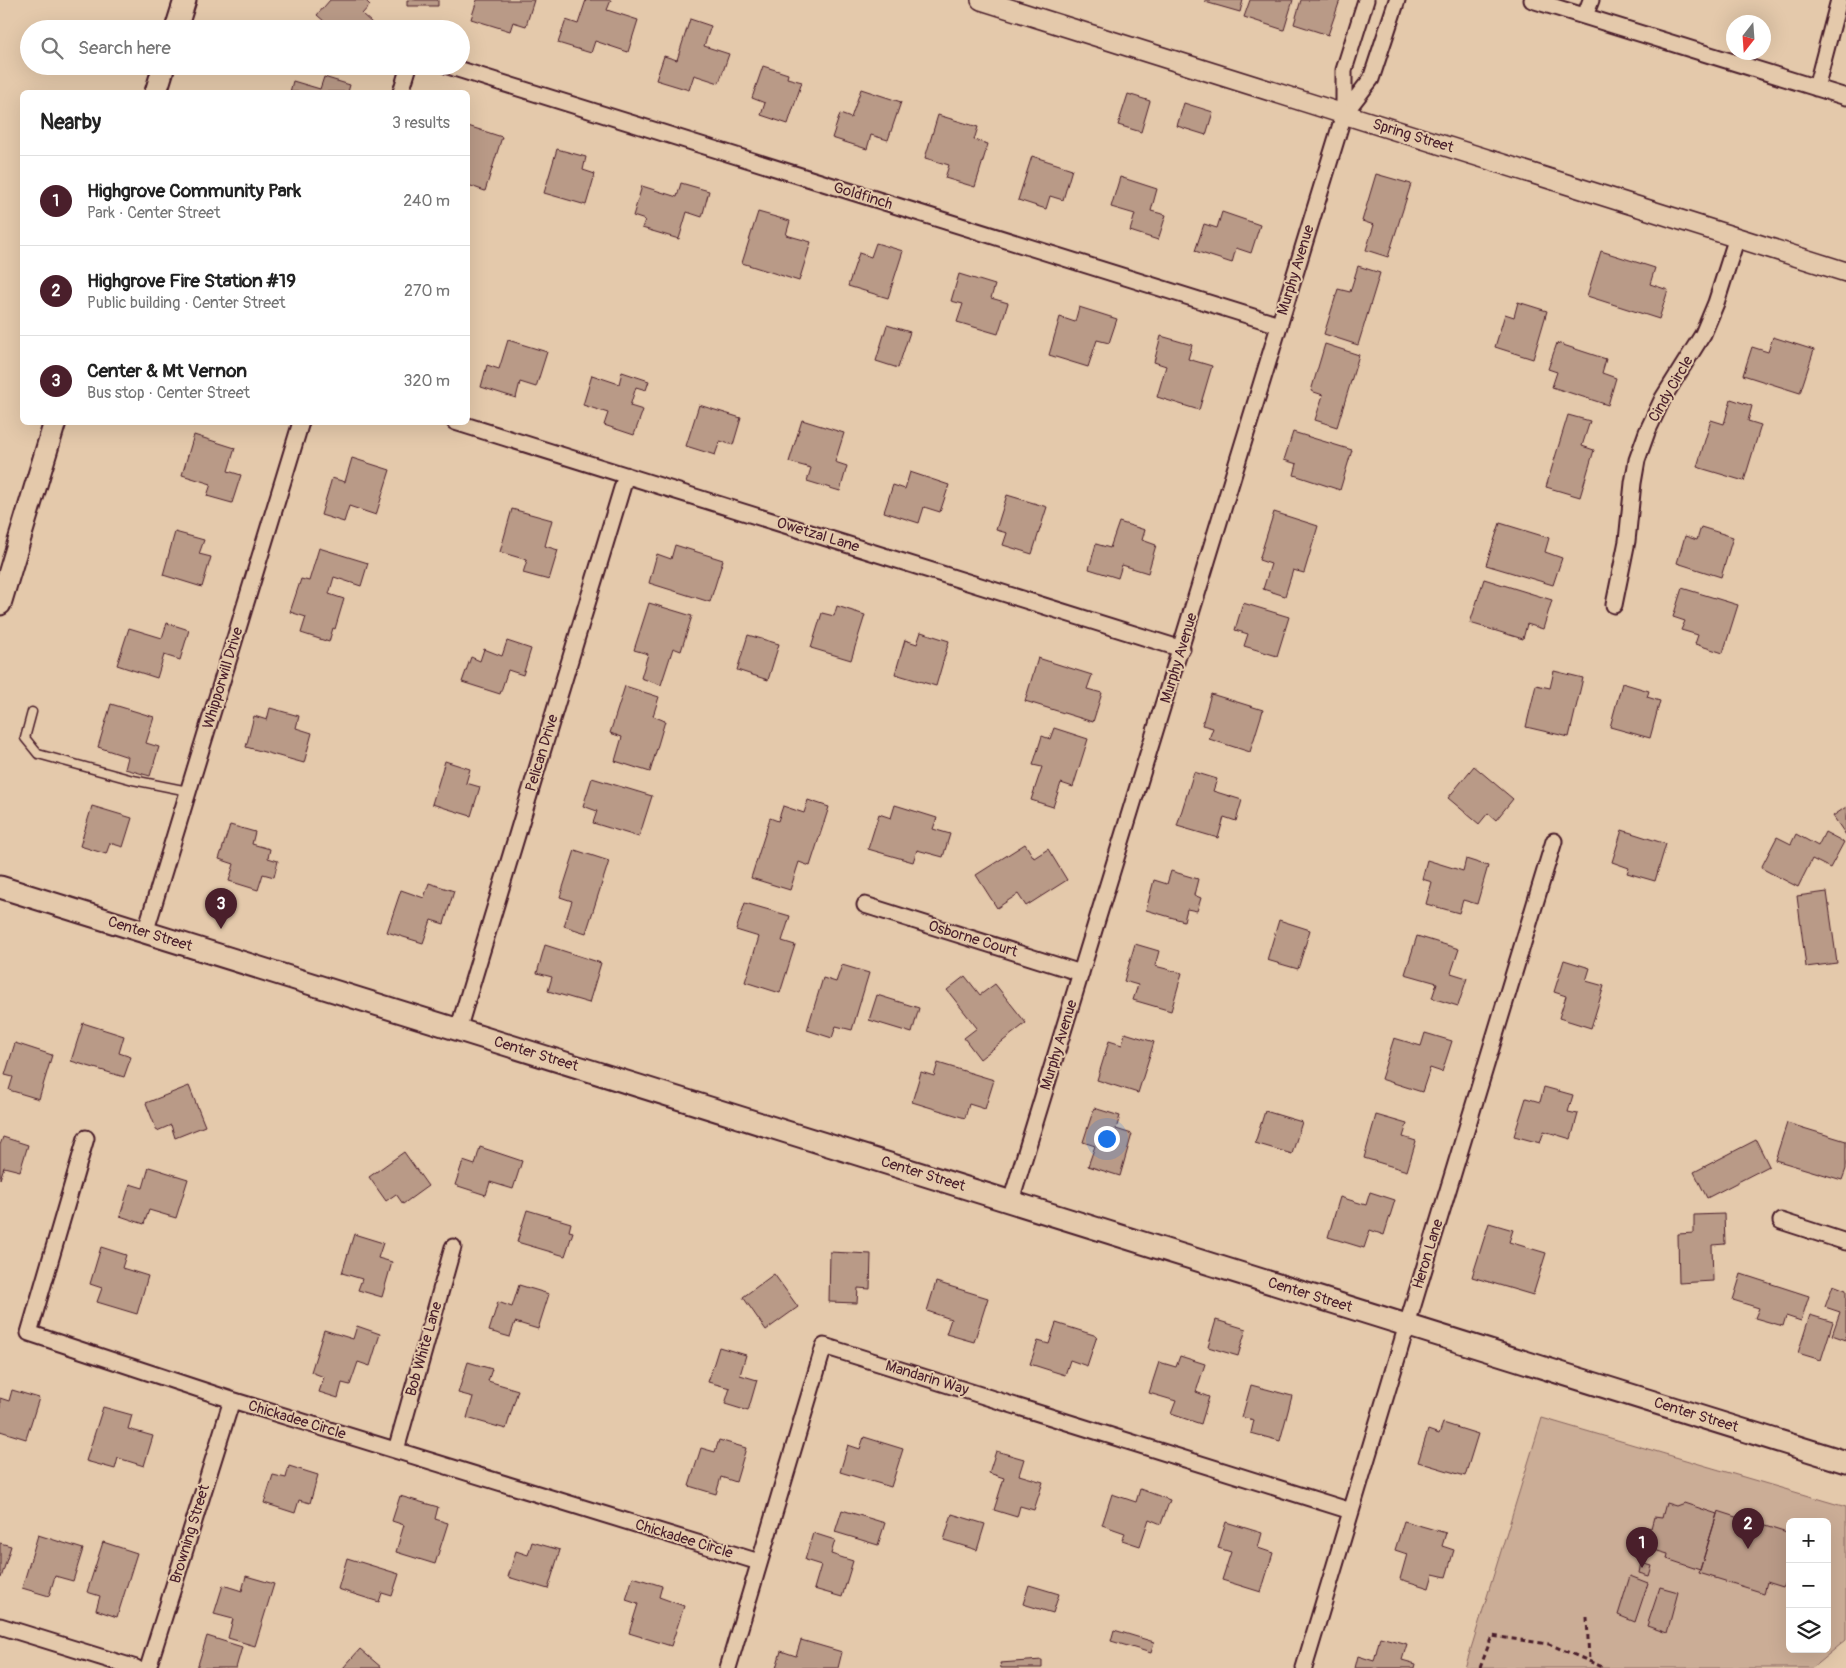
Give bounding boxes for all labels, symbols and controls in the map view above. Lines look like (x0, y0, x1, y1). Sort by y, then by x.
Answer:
north arrow (1726, 15, 1771, 60)
search box (20, 20, 470, 75)
icon: search (38, 34, 66, 62)
text: Search here (78, 36, 171, 60)
text: Nearby (40, 109, 101, 136)
text: 3 results (392, 113, 450, 133)
street label: Spring Street (1370, 115, 1457, 158)
street label: Goldfinch (831, 178, 895, 214)
text: Highgrove Community Park (87, 179, 301, 203)
text: 1 (53, 191, 59, 211)
text: 240 m (403, 191, 450, 211)
text: Park · Center Street (87, 203, 220, 223)
street label: Murphy Avenue (1273, 222, 1319, 318)
text: Highgrove Fire Station #19 (87, 269, 296, 293)
text: 2 (52, 281, 60, 301)
text: 270 m (404, 281, 450, 301)
text: Public building · Center Street (87, 293, 286, 313)
street label: Cindy Circle (1644, 352, 1698, 425)
text: Center & Mt Vernon (87, 359, 247, 383)
text: 3 (52, 371, 60, 391)
text: 320 m (404, 371, 450, 391)
text: Bus stop · Center Street (87, 383, 250, 403)
street label: Owetzal Lane (774, 513, 862, 557)
street label: Murphy Avenue (1156, 610, 1202, 706)
street label: Whipporwill Drive (198, 624, 248, 731)
street label: Pelican Drive (521, 711, 563, 794)
pin: 3 (205, 888, 237, 929)
street label: Center Street (105, 912, 195, 956)
street label: Osborne Court (926, 916, 1021, 962)
street label: Murphy Avenue (1036, 997, 1082, 1093)
street label: Center Street (491, 1032, 581, 1076)
your location (1094, 1126, 1120, 1152)
street label: Center Street (878, 1152, 968, 1196)
street label: Heron Lane (1408, 1216, 1448, 1291)
street label: Center Street (1265, 1273, 1355, 1317)
street label: Bob White Lane (401, 1299, 447, 1398)
street label: Mandarin Way (883, 1356, 971, 1400)
street label: Center Street (1651, 1393, 1741, 1437)
street label: Chickadee Circle (246, 1396, 349, 1444)
street label: Browning Street (166, 1481, 214, 1586)
pin: 2 (1732, 1508, 1764, 1549)
street label: Chickadee Circle (633, 1515, 736, 1563)
map controls (1786, 1518, 1831, 1653)
button: + (1786, 1518, 1831, 1563)
pin: 1 (1626, 1527, 1658, 1568)
button: − (1786, 1563, 1831, 1608)
button: layers (1786, 1608, 1831, 1653)

